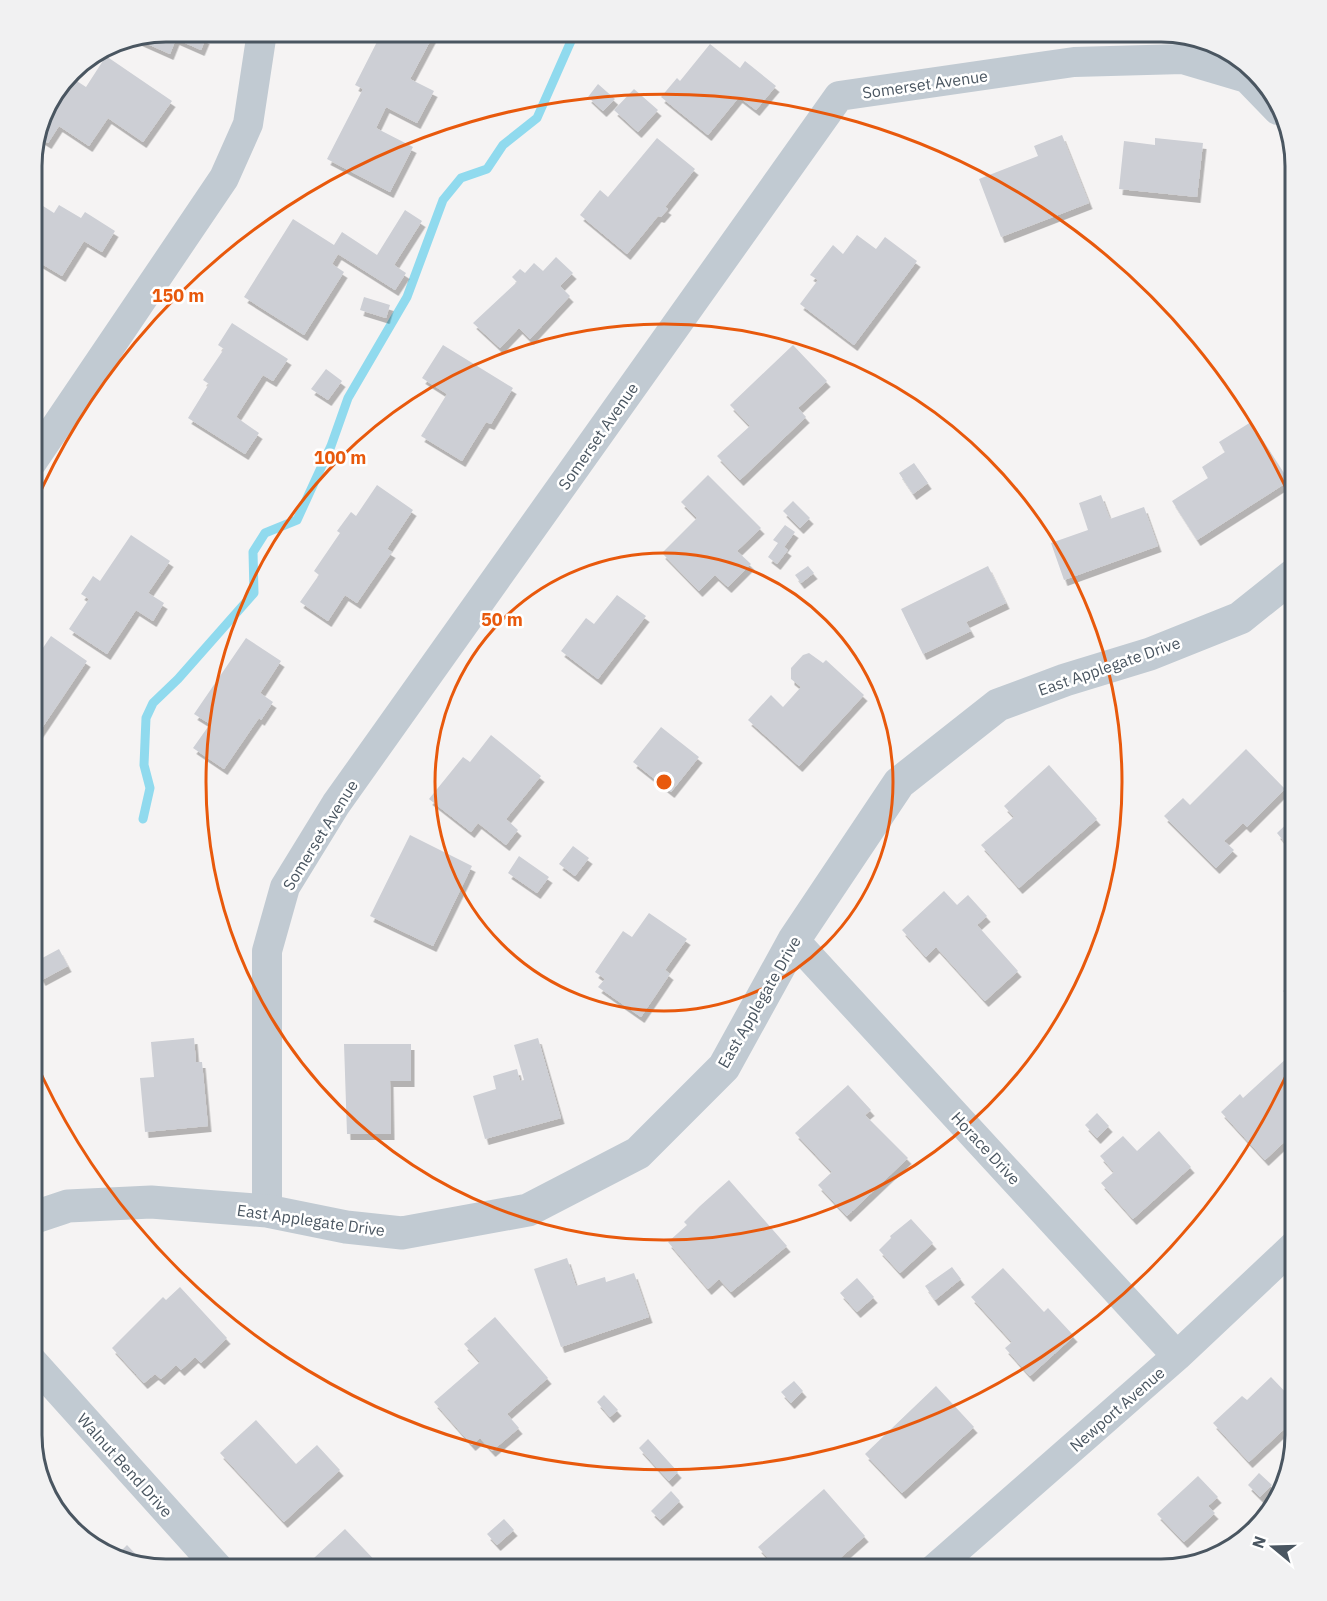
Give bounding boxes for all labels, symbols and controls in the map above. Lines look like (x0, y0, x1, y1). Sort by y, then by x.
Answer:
street label: Somerset Avenue (861, 65, 989, 103)
text: 150 m (152, 284, 204, 307)
street label: Somerset Avenue (554, 378, 643, 493)
text: 100 m (314, 446, 366, 469)
text: 50 m (481, 608, 523, 631)
street label: East Applegate Drive (1035, 632, 1183, 700)
centre of rings (654, 772, 674, 792)
street label: Somerset Avenue (278, 776, 362, 894)
street label: East Applegate Drive (713, 932, 805, 1072)
street label: Horace Drive (947, 1107, 1025, 1189)
street label: East Applegate Drive (236, 1200, 386, 1240)
street label: Newport Avenue (1065, 1362, 1169, 1456)
street label: Walnut Bend Drive (73, 1409, 177, 1521)
north arrow (1243, 1517, 1303, 1577)
text: N (1247, 1533, 1270, 1551)

